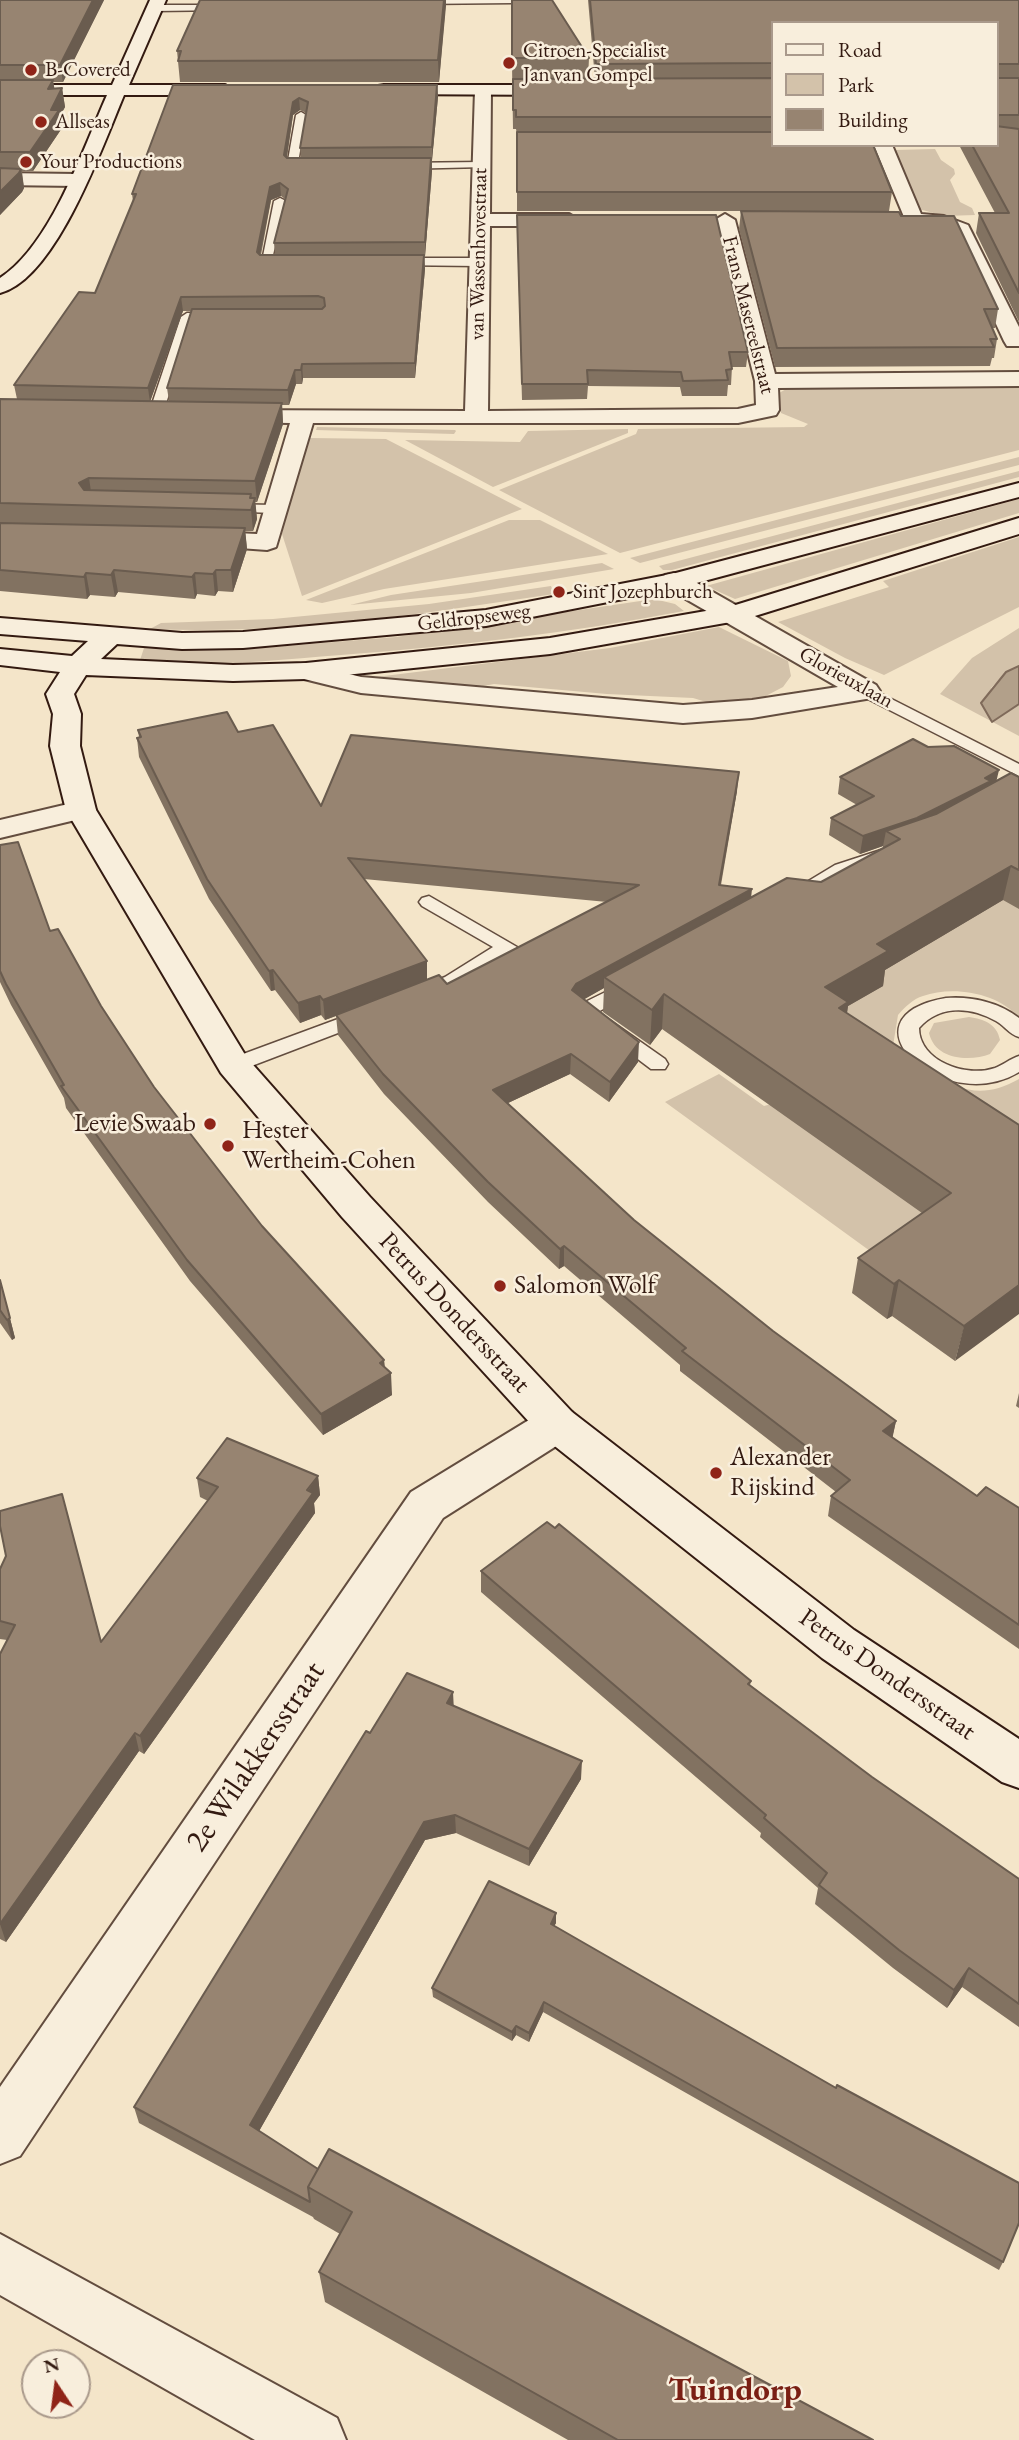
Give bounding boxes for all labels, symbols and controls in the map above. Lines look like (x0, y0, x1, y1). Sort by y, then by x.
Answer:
legend (771, 21, 998, 147)
text: Road (838, 36, 882, 63)
place label: Citroen-Specialist Jan van Gompel (523, 38, 666, 88)
marker: Citroen-Specialist Jan van Gompel (501, 55, 517, 71)
place label: B-Covered (45, 57, 131, 83)
marker: B-Covered (23, 62, 39, 78)
text: Park (838, 71, 874, 98)
text: Building (838, 106, 908, 133)
place label: Allseas (55, 109, 110, 135)
marker: Allseas (33, 114, 49, 130)
place label: Your Productions (40, 149, 182, 175)
marker: Your Productions (18, 154, 34, 170)
street label: van Wassenhovestraat (465, 168, 493, 340)
street label: Frans Masereelstraat (716, 233, 780, 397)
place label: Sint Jozephburch (573, 579, 713, 605)
marker: Sint Jozephburch (551, 584, 567, 600)
street label: Geldropseweg (416, 599, 532, 637)
street label: Glorieuxlaan (794, 642, 898, 714)
place label: Levie Swaab (74, 1108, 196, 1140)
place label: Hester Wertheim-Cohen (242, 1115, 416, 1176)
marker: Levie Swaab (202, 1116, 218, 1132)
marker: Hester Wertheim-Cohen (220, 1138, 236, 1154)
street label: Petrus Dondersstraat (372, 1226, 536, 1400)
place label: Salomon Wolf (514, 1270, 656, 1302)
marker: Salomon Wolf (492, 1278, 508, 1294)
place label: Alexander Rijskind (730, 1442, 831, 1504)
marker: Alexander Rijskind (708, 1465, 724, 1481)
street label: Petrus Dondersstraat (793, 1603, 981, 1747)
street label: 2e Wilakkersstraat (178, 1654, 334, 1860)
north arrow (21, 2349, 91, 2419)
text: N (41, 2351, 62, 2379)
district label: Tuindorp (668, 2371, 802, 2411)

